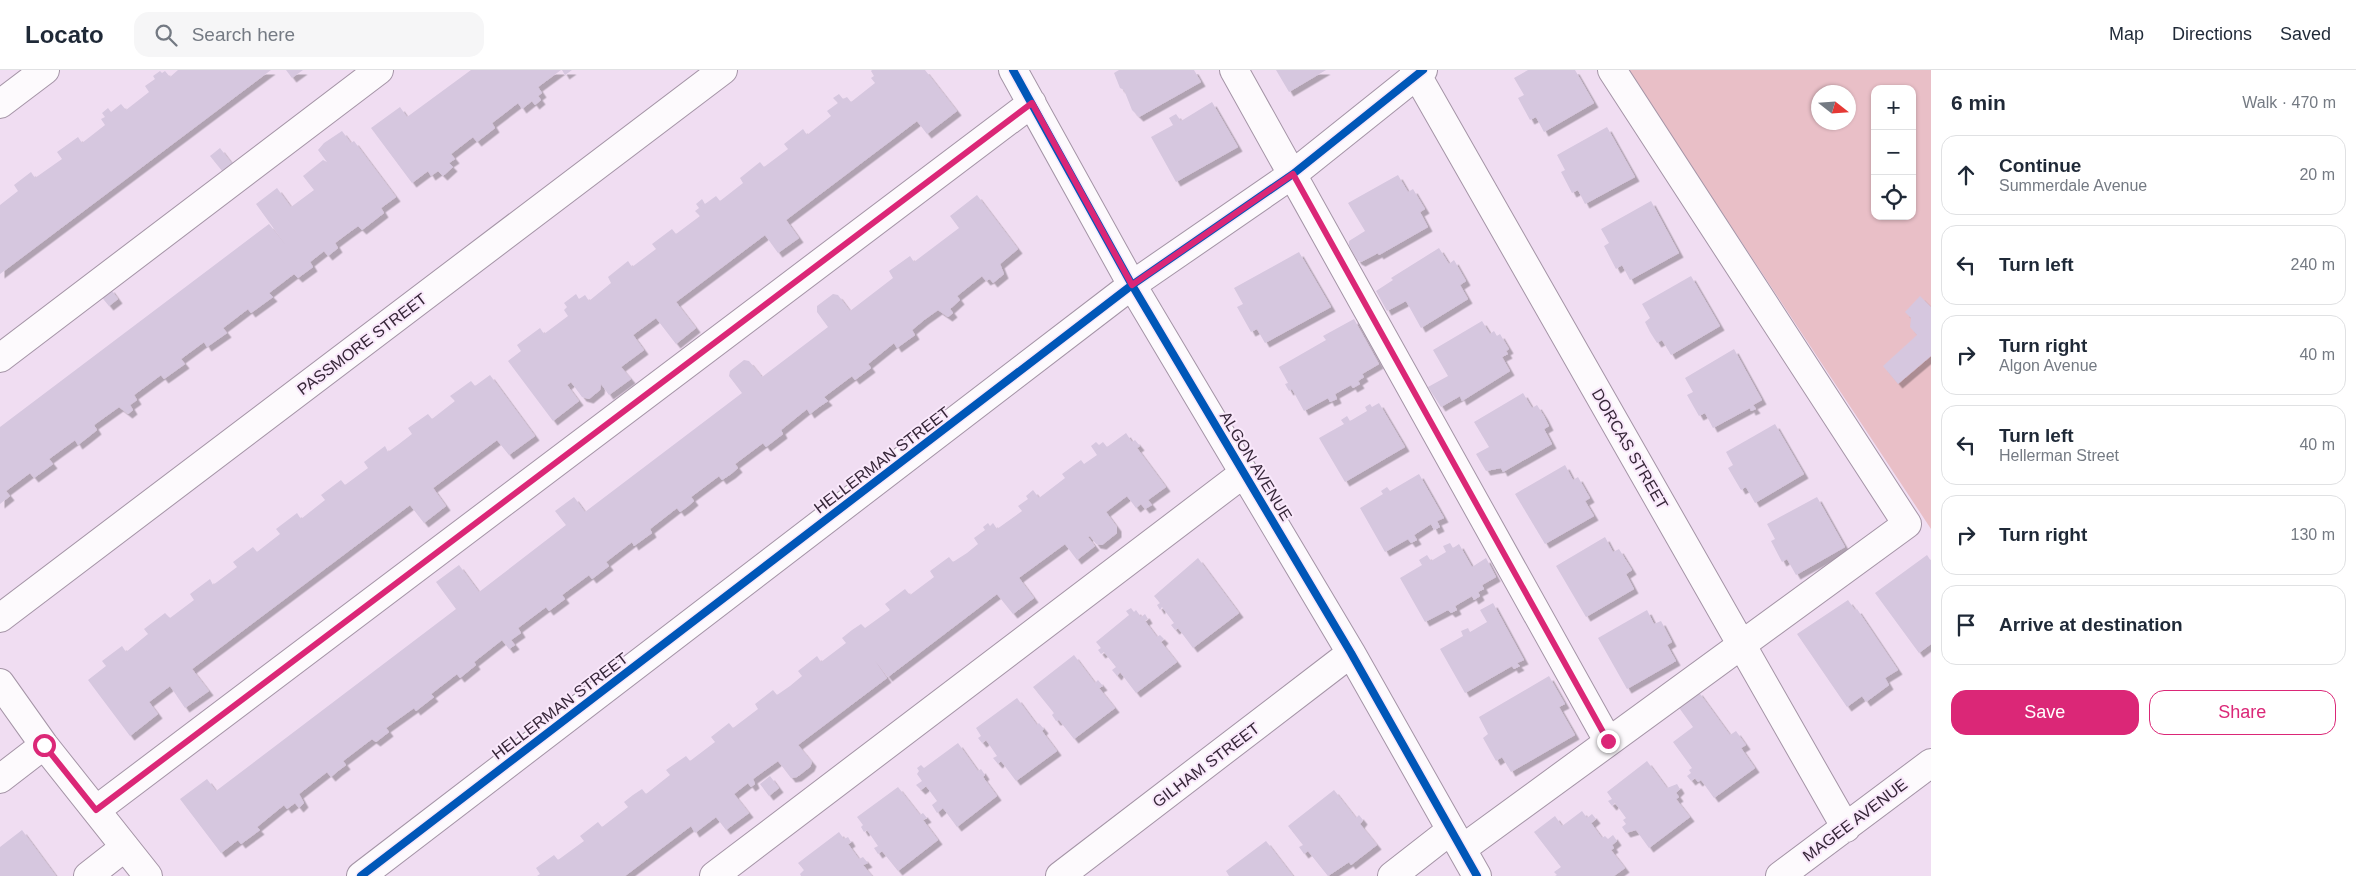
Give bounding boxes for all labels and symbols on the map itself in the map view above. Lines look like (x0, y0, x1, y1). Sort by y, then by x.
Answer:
north arrow (1811, 85, 1856, 130)
street label: PASSMORE STREET (294, 290, 430, 398)
street label: DORCAS STREET (1589, 386, 1671, 512)
street label: HELLERMAN STREET (811, 403, 953, 517)
street label: ALGON AVENUE (1217, 408, 1295, 524)
street label: HELLERMAN STREET (489, 649, 631, 763)
street label: GILHAM STREET (1149, 719, 1263, 811)
route end (1597, 730, 1620, 753)
route start (33, 734, 56, 757)
street label: MAGEE AVENUE (1800, 775, 1910, 865)

